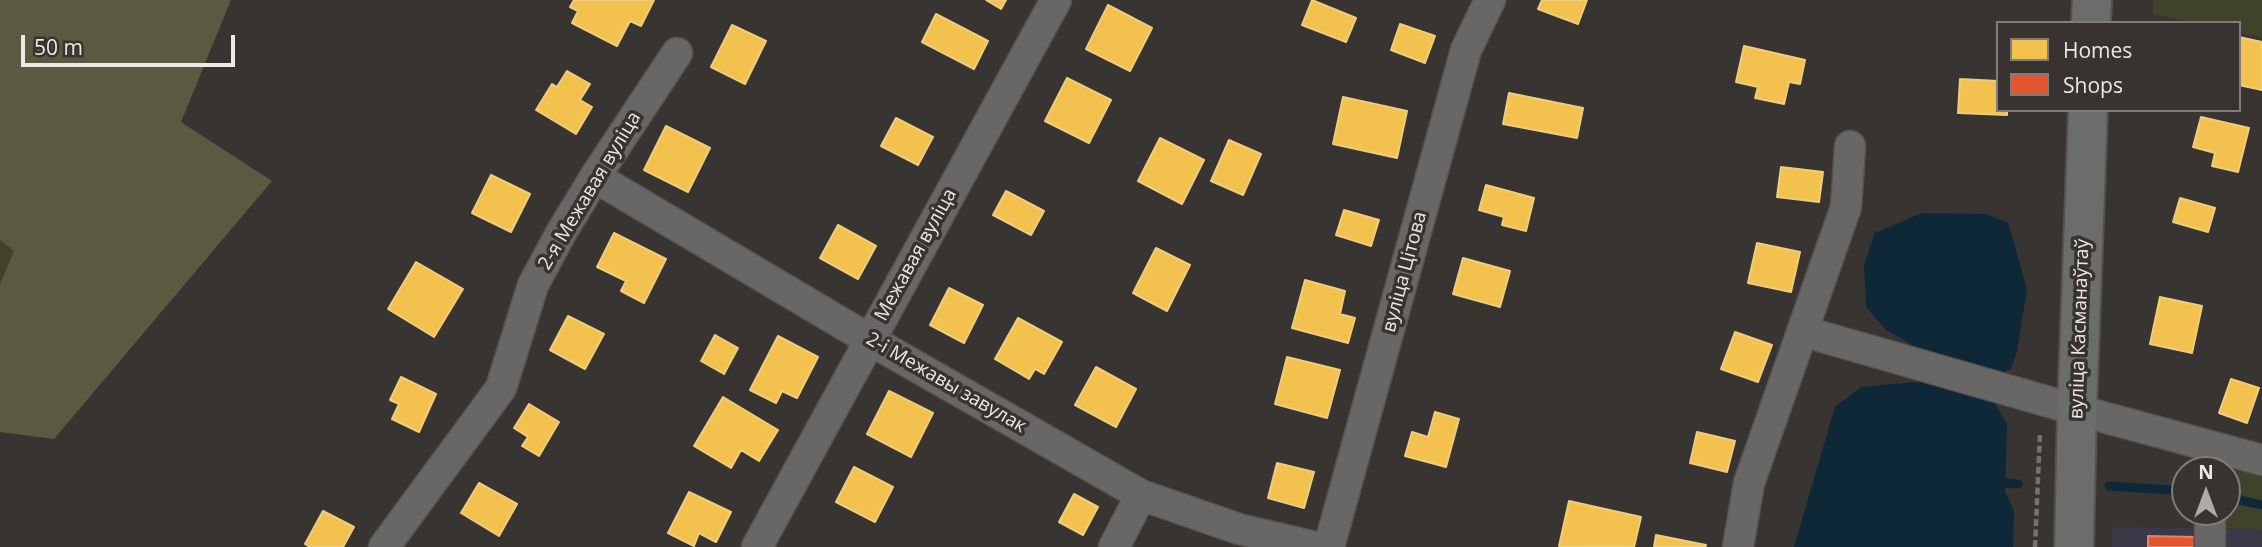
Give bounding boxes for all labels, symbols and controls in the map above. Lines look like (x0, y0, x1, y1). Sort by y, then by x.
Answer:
scale bar (24, 21, 238, 65)
legend (1996, 21, 2241, 112)
text: 50 m (34, 33, 83, 61)
text: Homes (2063, 36, 2132, 64)
text: Shops (2063, 71, 2123, 99)
street label: 2-я Межавая вуліца (534, 108, 646, 274)
street label: Межавая вуліца (870, 185, 962, 325)
street label: вуліца Цітова (1378, 209, 1432, 335)
street label: вуліца Касманаўтаў (2065, 238, 2095, 420)
street label: 2-і Межавы завулак (862, 328, 1030, 438)
north arrow (2171, 456, 2241, 526)
text: N (2198, 459, 2214, 485)

